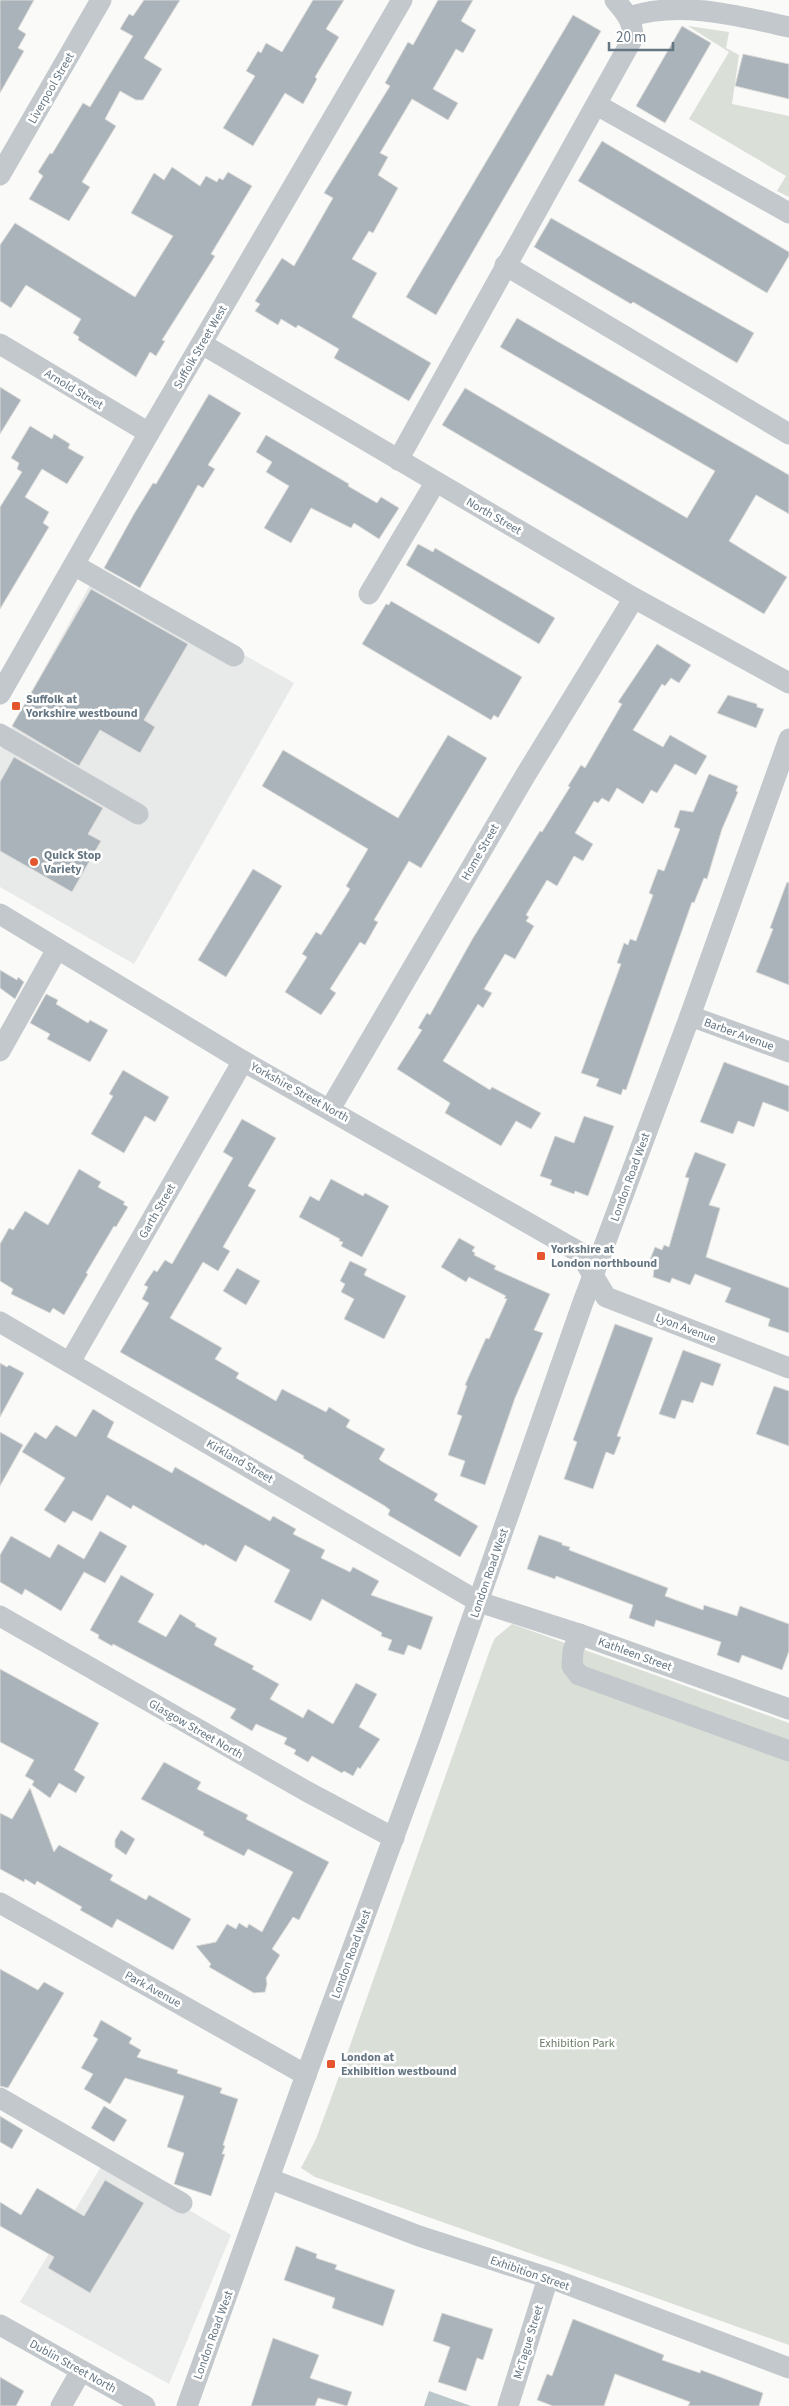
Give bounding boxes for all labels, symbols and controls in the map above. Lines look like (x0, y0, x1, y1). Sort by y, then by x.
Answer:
scale bar (609, 20, 673, 52)
text: 20 m (616, 27, 646, 48)
street label: Liverpool Street (24, 50, 79, 127)
street label: Suffolk Street West (169, 302, 231, 392)
street label: Arnold Street (41, 365, 106, 414)
street label: North Street (463, 494, 525, 539)
place label: Suffolk at Yorkshire westbound (25, 691, 138, 722)
marker: Suffolk at Yorkshire westbound (10, 700, 22, 712)
street label: Home Street (457, 821, 503, 884)
place label: Quick Stop Variety (43, 847, 101, 878)
marker: Quick Stop Variety (28, 856, 40, 868)
street label: Barber Avenue (701, 1014, 776, 1055)
street label: Yorkshire Street North (247, 1058, 352, 1127)
street label: London Road West (607, 1130, 654, 1224)
street label: Garth Street (135, 1181, 180, 1242)
place label: Yorkshire at London northbound (550, 1241, 657, 1272)
marker: Yorkshire at London northbound (535, 1250, 547, 1262)
street label: Lyon Avenue (653, 1309, 719, 1348)
street label: Kirkland Street (203, 1435, 276, 1487)
street label: London Road West (466, 1526, 513, 1620)
street label: Kathleen Street (596, 1633, 674, 1676)
street label: Glasgow Street North (145, 1695, 246, 1763)
street label: London Road West (328, 1907, 375, 2001)
street label: Park Avenue (122, 1967, 184, 2012)
park label: Exhibition Park (539, 2035, 615, 2052)
place label: London at Exhibition westbound (341, 2049, 457, 2080)
marker: London at Exhibition westbound (325, 2058, 337, 2070)
street label: Exhibition Street (488, 2252, 572, 2295)
street label: London Road West (190, 2288, 237, 2382)
street label: McTague Street (509, 2303, 548, 2381)
street label: Dublin Street North (26, 2335, 119, 2397)

